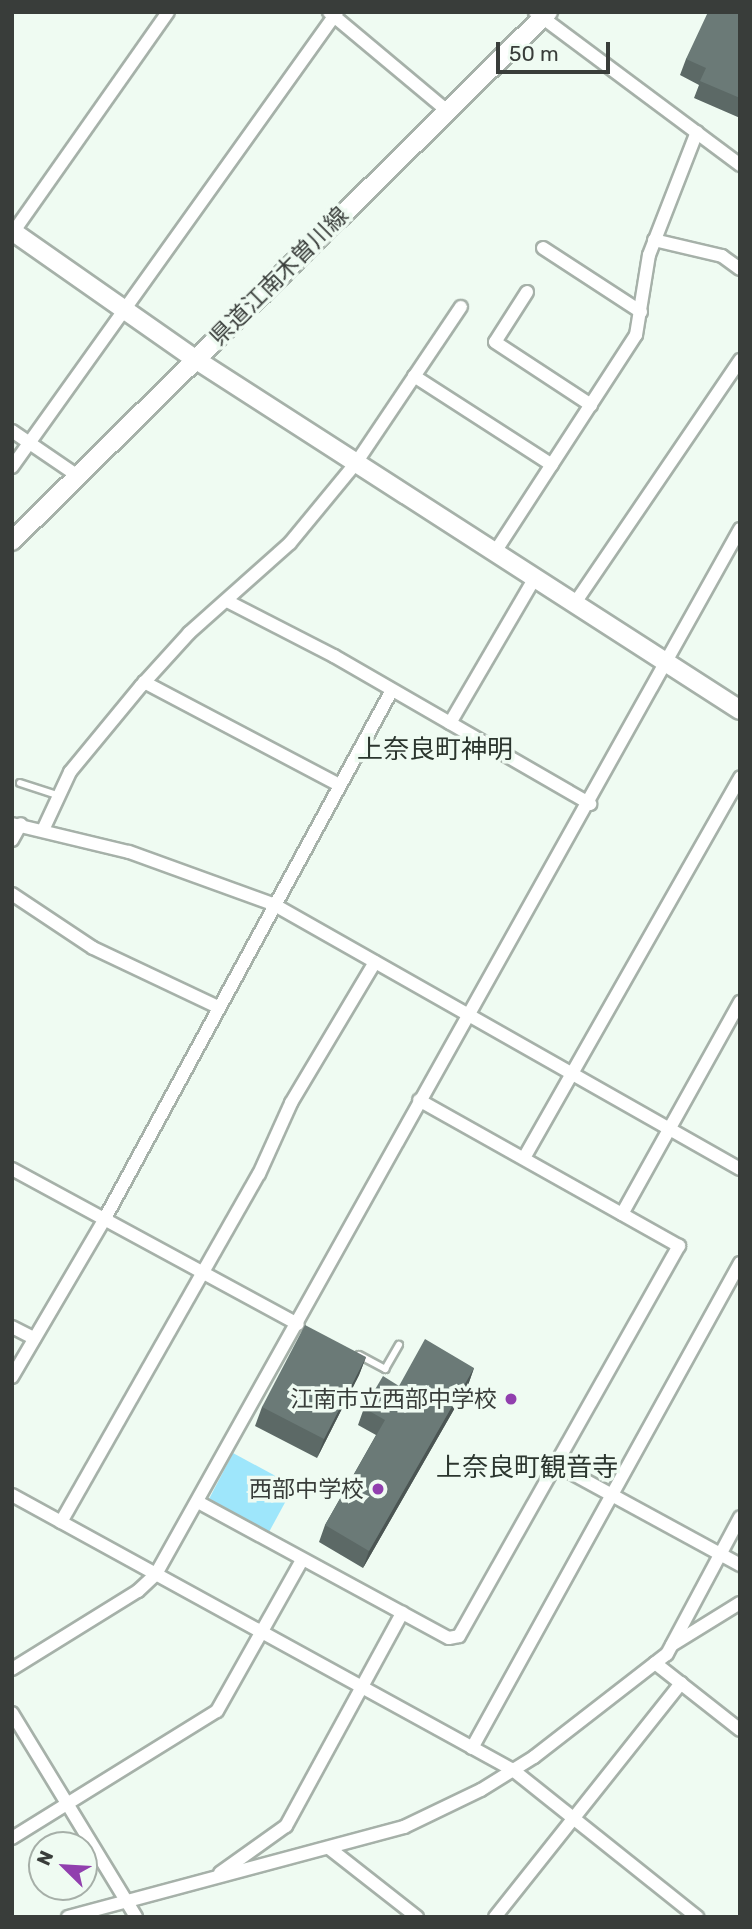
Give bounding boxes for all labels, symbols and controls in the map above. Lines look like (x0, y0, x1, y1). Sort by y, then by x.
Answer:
scale bar (500, 28, 614, 72)
text: 50 m (509, 41, 559, 66)
street label: 県道江南木曽川線 (204, 201, 354, 351)
district label: 上奈良町神明 (357, 734, 513, 766)
place label: 江南市立西部中学校 (290, 1385, 497, 1413)
marker: 江南市立西部中学校 (503, 1391, 519, 1407)
district label: 上奈良町観音寺 (436, 1452, 618, 1484)
place label: 西部中学校 (249, 1475, 364, 1503)
marker: 西部中学校 (370, 1481, 386, 1497)
north arrow (28, 1831, 98, 1901)
text: N (32, 1847, 58, 1869)

